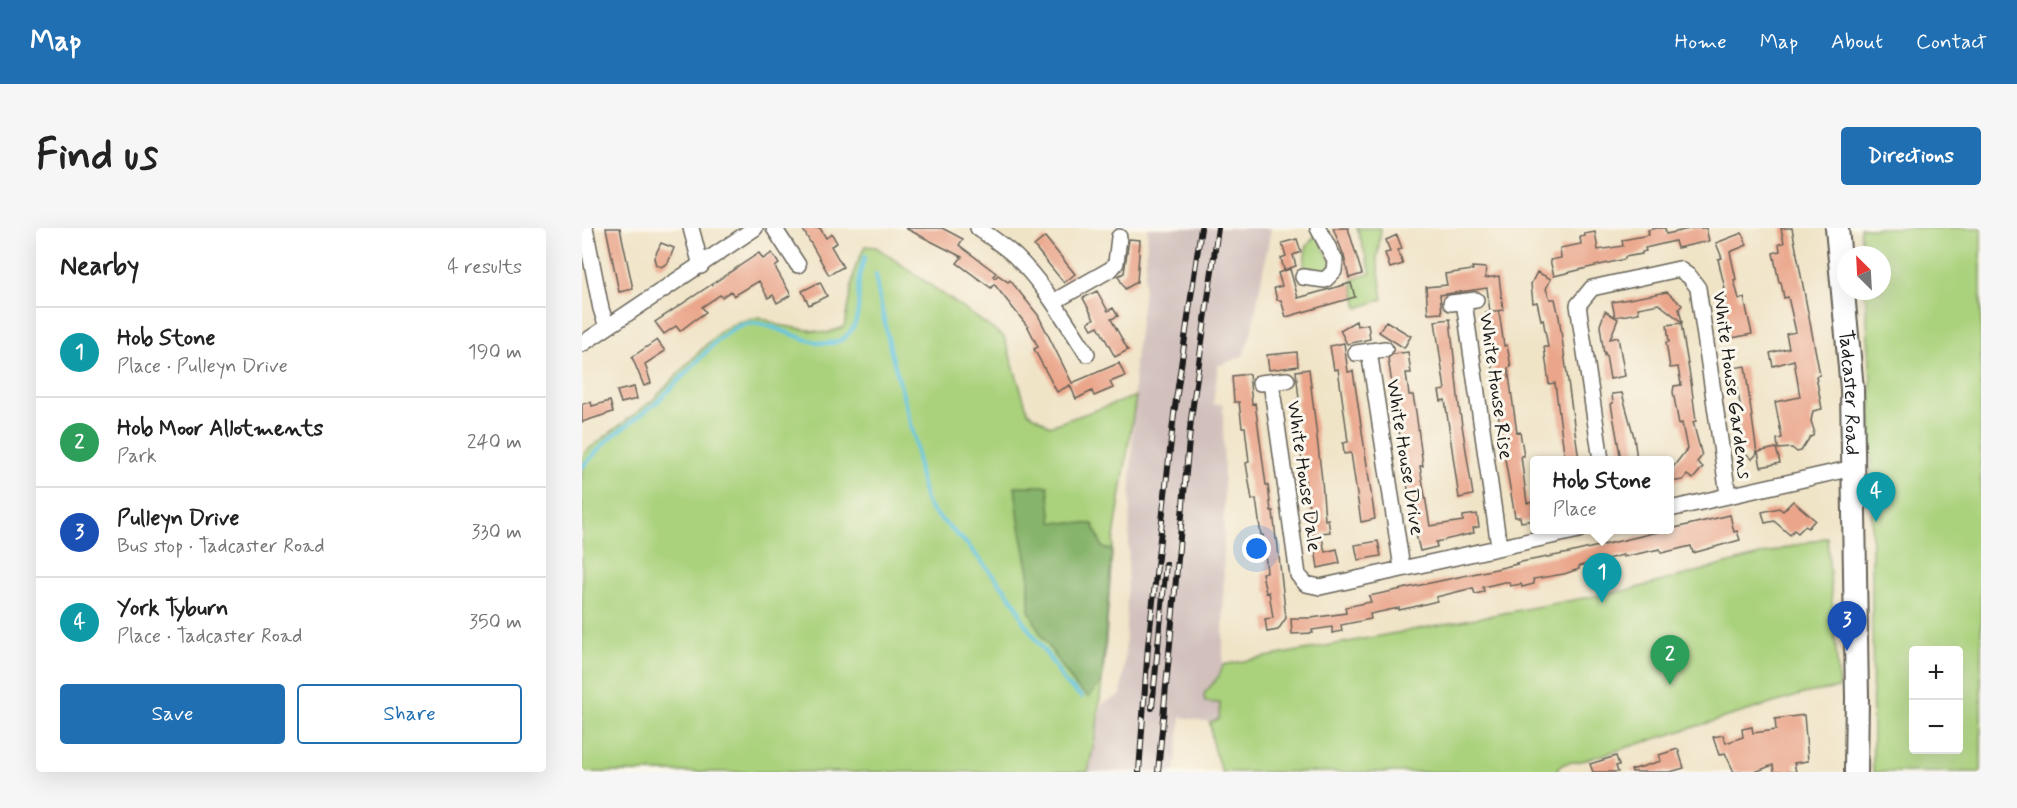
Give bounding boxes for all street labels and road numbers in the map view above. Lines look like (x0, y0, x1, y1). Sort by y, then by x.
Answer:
street label: White House Gardens (1705, 290, 1758, 481)
street label: White House Rise (1472, 311, 1519, 462)
street label: Tadcaster Road (1832, 328, 1865, 456)
street label: White House Drive (1379, 377, 1430, 537)
street label: White House Dale (1280, 399, 1328, 554)

